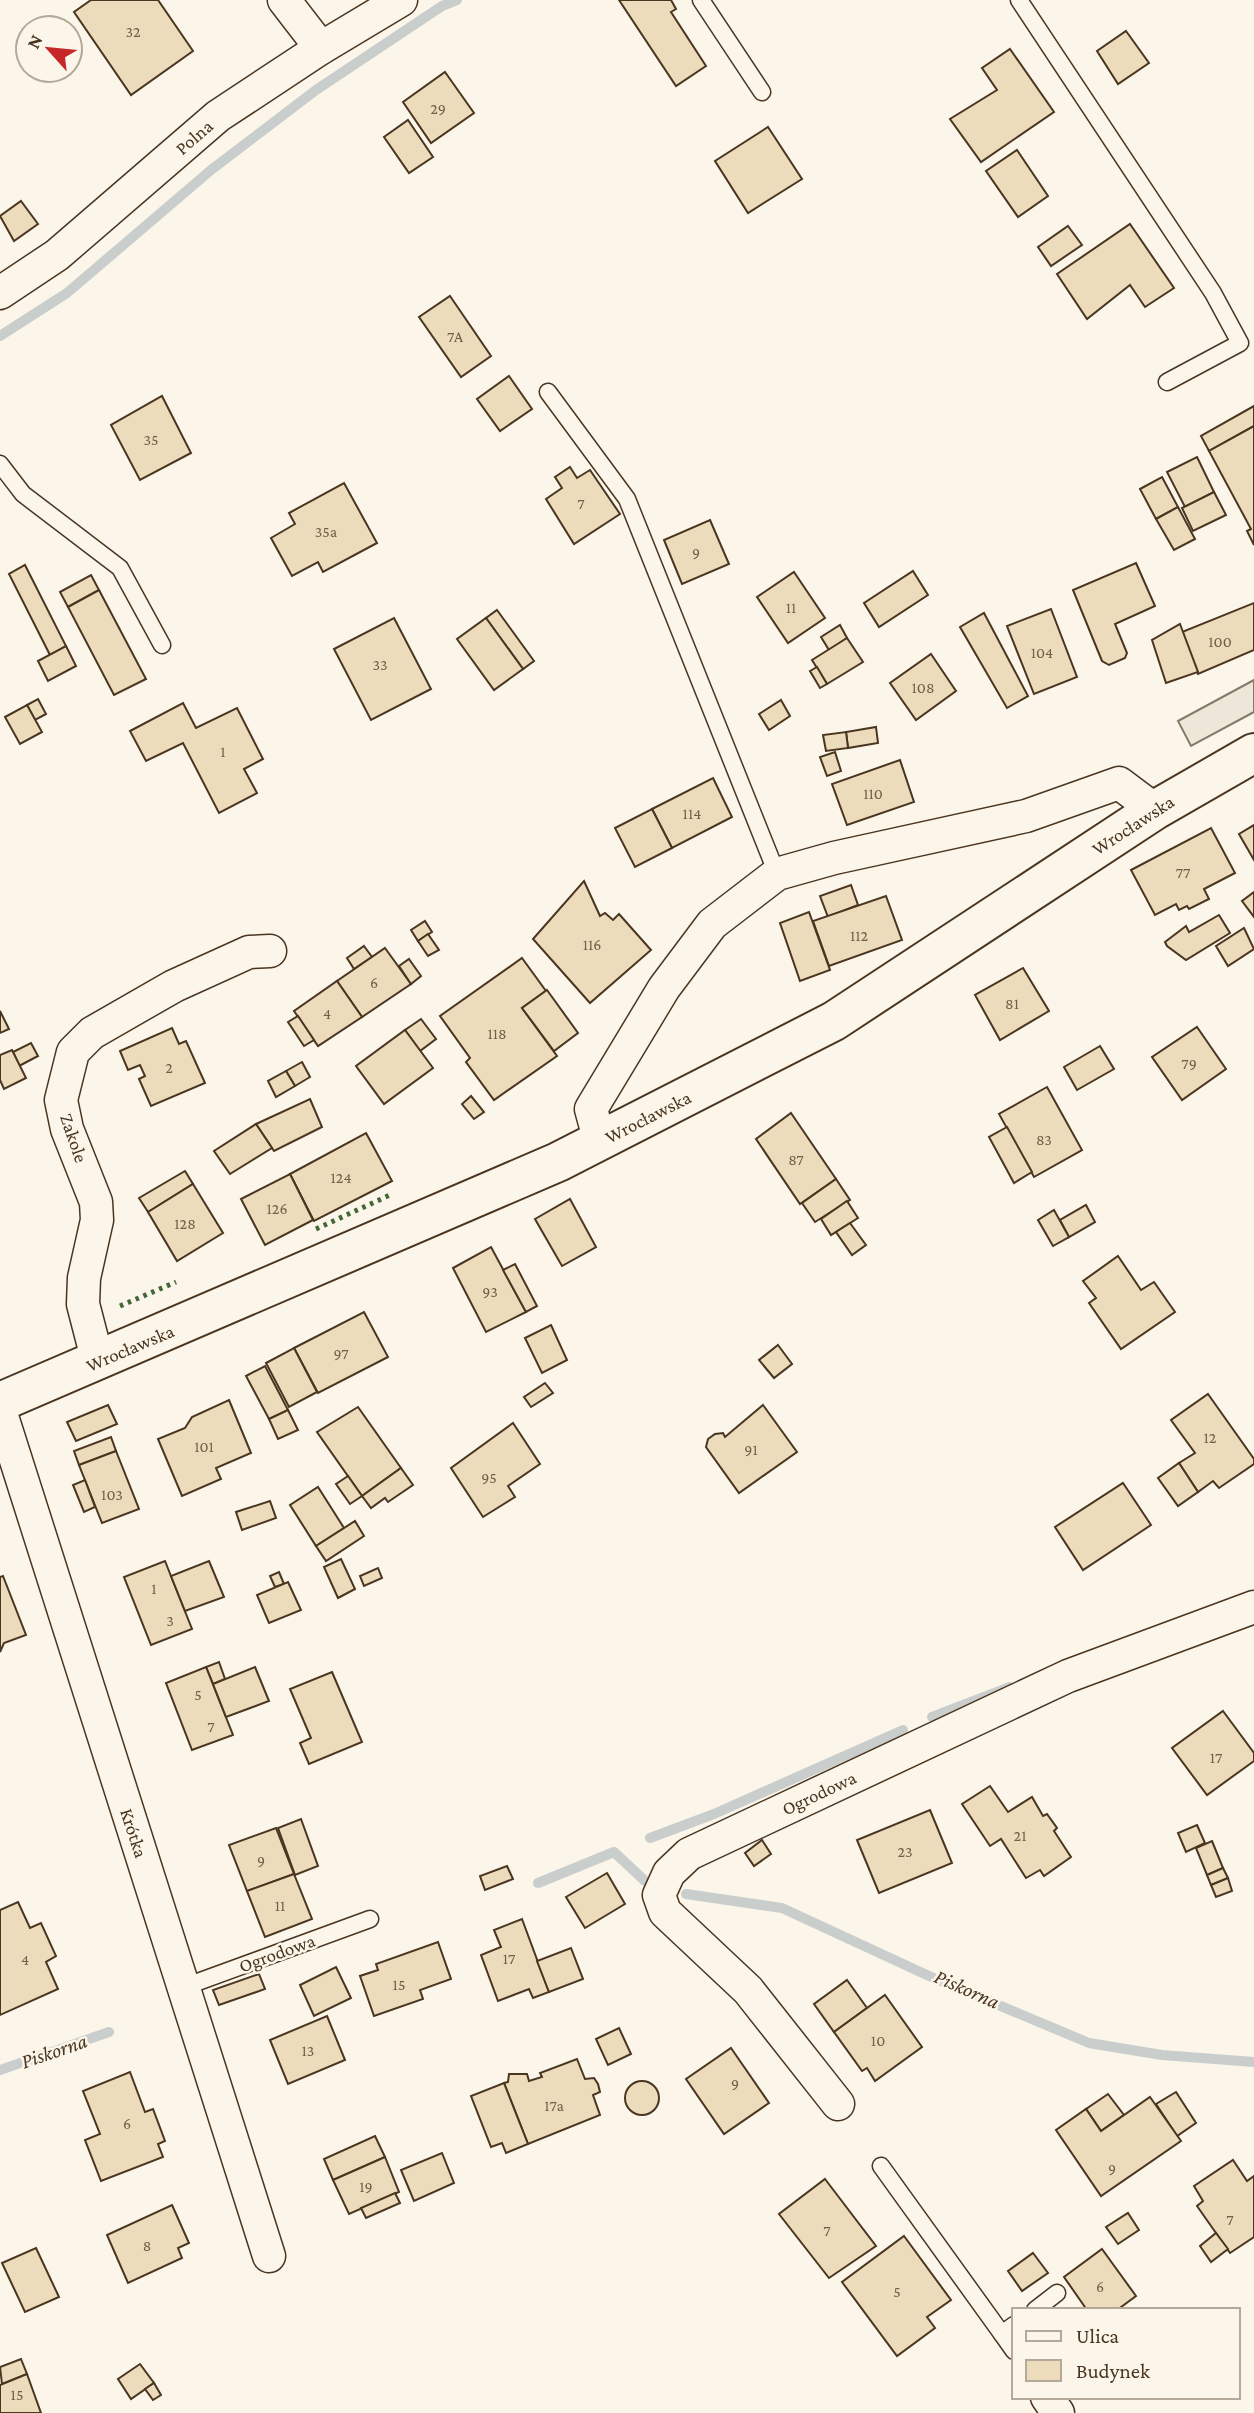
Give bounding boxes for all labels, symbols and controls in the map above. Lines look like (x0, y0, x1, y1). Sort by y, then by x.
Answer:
north arrow (14, 14, 84, 84)
house number: 32 (125, 23, 141, 40)
text: N (22, 31, 47, 52)
house number: 29 (430, 100, 446, 117)
street label: Polna (171, 115, 217, 159)
house number: 7A (447, 328, 464, 345)
house number: 35 (143, 431, 159, 448)
house number: 7 (577, 495, 585, 512)
house number: 35a (315, 523, 338, 540)
house number: 9 (692, 544, 700, 561)
house number: 11 (786, 599, 796, 616)
house number: 100 (1208, 633, 1232, 650)
house number: 104 (1031, 644, 1053, 661)
house number: 33 (372, 656, 388, 673)
house number: 108 (912, 679, 934, 696)
house number: 1 (220, 743, 226, 760)
house number: 110 (863, 785, 883, 802)
street label: Wrocławska (1088, 791, 1178, 859)
house number: 114 (683, 805, 701, 822)
house number: 77 (1176, 864, 1191, 881)
house number: 112 (850, 927, 869, 944)
house number: 116 (583, 936, 601, 953)
house number: 6 (370, 974, 378, 991)
house number: 81 (1005, 995, 1019, 1012)
house number: 4 (323, 1005, 331, 1022)
house number: 118 (487, 1025, 507, 1042)
house number: 79 (1181, 1055, 1197, 1072)
house number: 2 (165, 1059, 173, 1076)
street label: Wrocławska (602, 1086, 695, 1148)
street label: Zakole (56, 1111, 92, 1165)
house number: 83 (1036, 1131, 1052, 1148)
house number: 87 (788, 1151, 804, 1168)
house number: 124 (330, 1169, 352, 1186)
house number: 126 (266, 1200, 288, 1217)
house number: 128 (174, 1215, 196, 1232)
house number: 93 (482, 1283, 498, 1300)
street label: Wrocławska (83, 1320, 177, 1376)
house number: 97 (333, 1345, 349, 1362)
house number: 12 (1204, 1429, 1217, 1446)
house number: 101 (194, 1438, 214, 1455)
house number: 91 (744, 1441, 758, 1458)
house number: 95 (481, 1469, 497, 1486)
house number: 103 (101, 1486, 123, 1503)
house number: 1 (151, 1580, 157, 1597)
house number: 3 (166, 1612, 174, 1629)
house number: 5 (194, 1686, 202, 1703)
house number: 7 (207, 1718, 215, 1735)
house number: 17 (1210, 1749, 1223, 1766)
street label: Ogrodowa (778, 1767, 860, 1819)
street label: Krótka (116, 1806, 152, 1861)
house number: 21 (1014, 1827, 1026, 1844)
house number: 23 (897, 1843, 913, 1860)
house number: 9 (257, 1852, 265, 1869)
house number: 11 (275, 1897, 285, 1914)
street label: Ogrodowa (236, 1929, 318, 1976)
house number: 17 (503, 1950, 516, 1967)
house number: 4 (21, 1951, 29, 1968)
water label: Piskorna (931, 1964, 1003, 2014)
house number: 15 (393, 1976, 405, 1993)
water label: Piskorna (18, 2028, 90, 2074)
house number: 10 (871, 2032, 885, 2049)
house number: 13 (302, 2042, 314, 2059)
house number: 9 (731, 2075, 739, 2092)
house number: 17a (544, 2097, 564, 2114)
house number: 6 (123, 2115, 131, 2132)
house number: 9 (1108, 2160, 1116, 2177)
house number: 19 (359, 2178, 373, 2195)
house number: 7 (1226, 2211, 1234, 2228)
house number: 7 (823, 2222, 831, 2239)
house number: 8 (143, 2237, 151, 2254)
house number: 6 (1096, 2278, 1104, 2295)
house number: 5 (893, 2283, 901, 2300)
legend (1012, 2308, 1240, 2399)
text: Ulica (1076, 2324, 1119, 2348)
text: Budynek (1076, 2359, 1150, 2383)
house number: 15 (11, 2386, 23, 2403)

